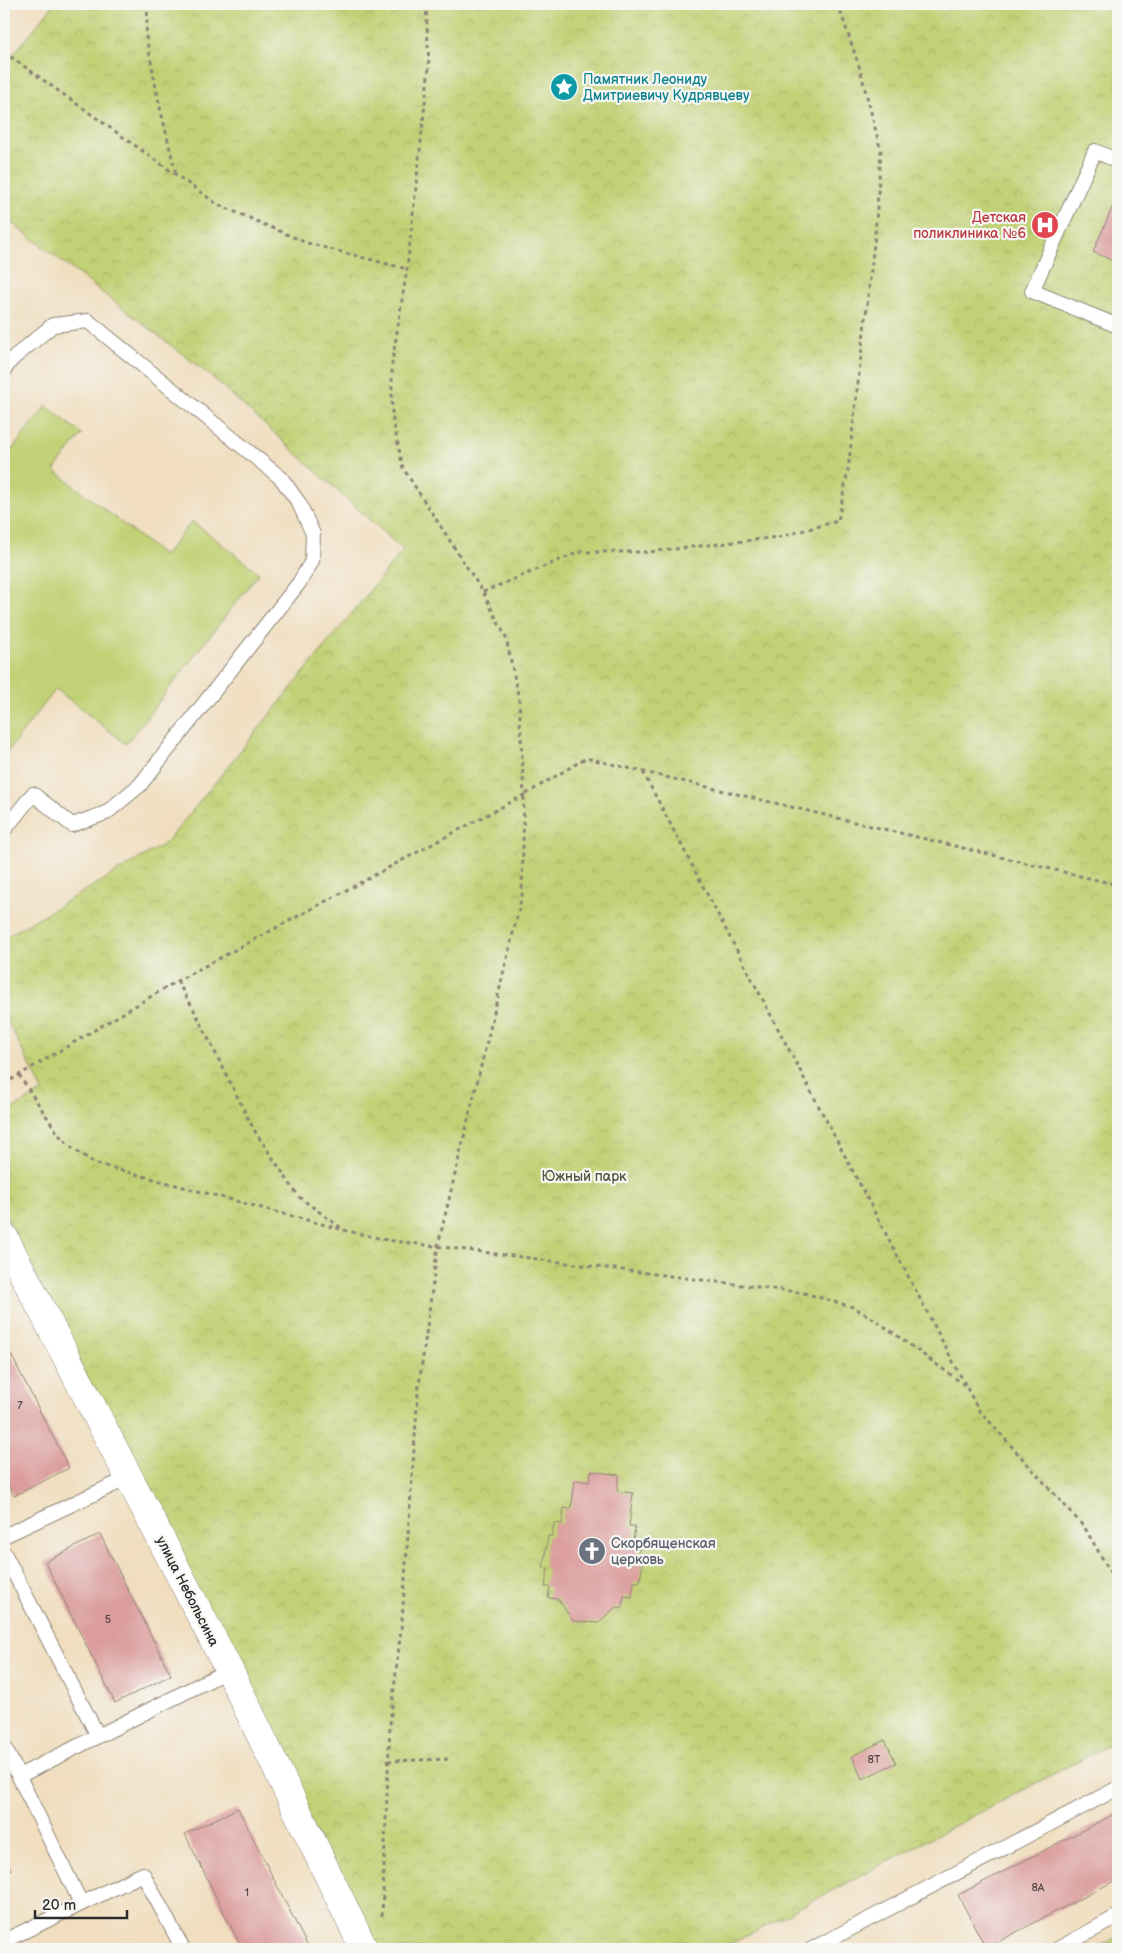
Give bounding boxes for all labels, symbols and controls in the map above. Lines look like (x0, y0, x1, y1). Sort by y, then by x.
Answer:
place label: Памятник Леониду Дмитриевичу Кудрявцеву (583, 71, 750, 104)
place icon: Памятник Леониду Дмитриевичу Кудрявцеву (549, 72, 579, 102)
place label: Детская поликлиника №6 (913, 209, 1026, 242)
hospital icon: Детская поликлиника №6 (1030, 210, 1060, 240)
park label: Южный парк (542, 1168, 627, 1185)
house number: 7 (17, 1399, 23, 1412)
street label: улица Небольсина (152, 1533, 223, 1650)
place label: Скорбященская церковь (611, 1535, 716, 1568)
church icon: Скорбященская церковь (577, 1536, 607, 1566)
house number: 5 (105, 1613, 111, 1626)
house number: 8Т (868, 1753, 881, 1766)
house number: 8А (1031, 1881, 1045, 1894)
house number: 1 (245, 1886, 249, 1899)
scale bar (35, 1888, 128, 1920)
text: 20 m (42, 1896, 76, 1915)

